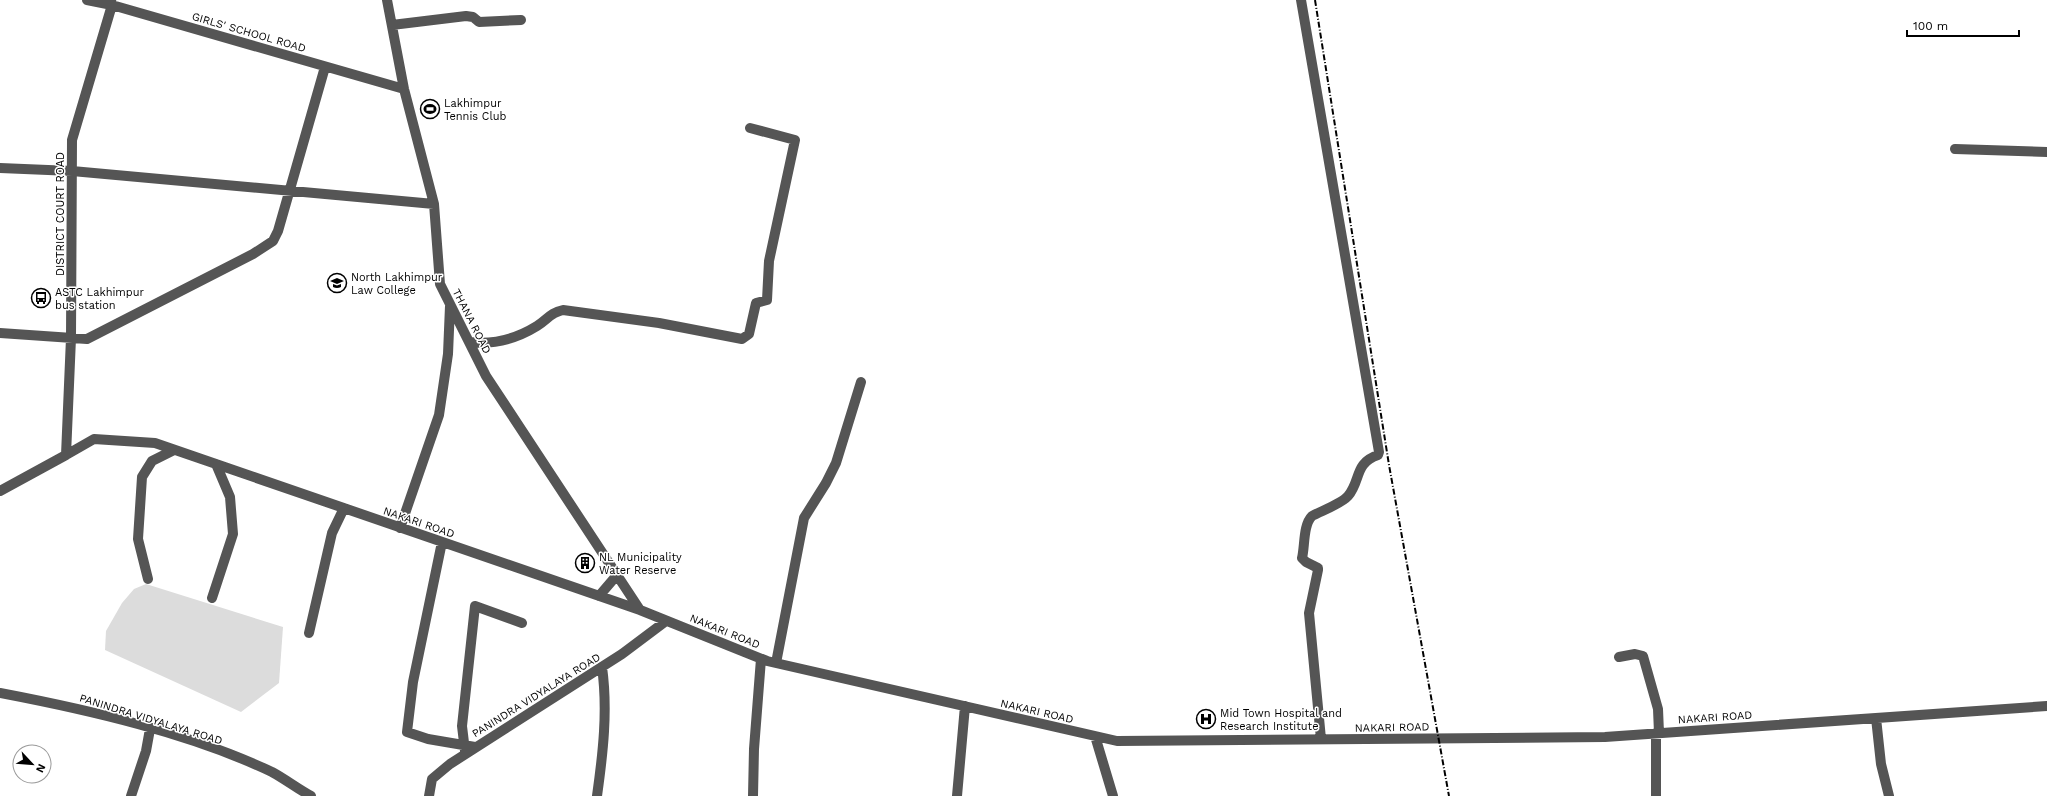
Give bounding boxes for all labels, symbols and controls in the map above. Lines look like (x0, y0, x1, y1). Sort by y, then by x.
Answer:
street label: GIRLS' SCHOOL ROAD (190, 10, 307, 55)
scale bar (1907, 12, 2019, 38)
text: 100 m (1913, 19, 1948, 33)
place label: Lakhimpur Tennis Club (444, 97, 507, 123)
sports icon: Lakhimpur Tennis Club (419, 98, 441, 120)
street label: DISTRICT COURT ROAD (54, 152, 67, 276)
place label: North Lakhimpur Law College (351, 271, 443, 297)
school or university icon: North Lakhimpur Law College (326, 272, 348, 294)
place label: ASTC Lakhimpur bus station (55, 286, 145, 312)
bus stop icon: ASTC Lakhimpur bus station (30, 287, 52, 309)
street label: THANA ROAD (450, 287, 494, 356)
street label: NAKARI ROAD (381, 504, 456, 541)
place label: NL Municipality Water Reserve (599, 551, 682, 577)
building icon: NL Municipality Water Reserve (574, 552, 596, 574)
street label: NAKARI ROAD (688, 611, 762, 651)
street label: PANINDRA VIDYALAYA ROAD (470, 650, 603, 740)
street label: PANINDRA VIDYALAYA ROAD (78, 691, 224, 747)
street label: NAKARI ROAD (999, 697, 1075, 726)
place label: Mid Town Hospital and Research Institute (1220, 707, 1342, 733)
hospital icon: Mid Town Hospital and Research Institute (1195, 708, 1217, 730)
street label: NAKARI ROAD (1677, 708, 1753, 727)
street label: NAKARI ROAD (1355, 720, 1429, 735)
north arrow (12, 744, 52, 784)
text: N (33, 762, 48, 775)

